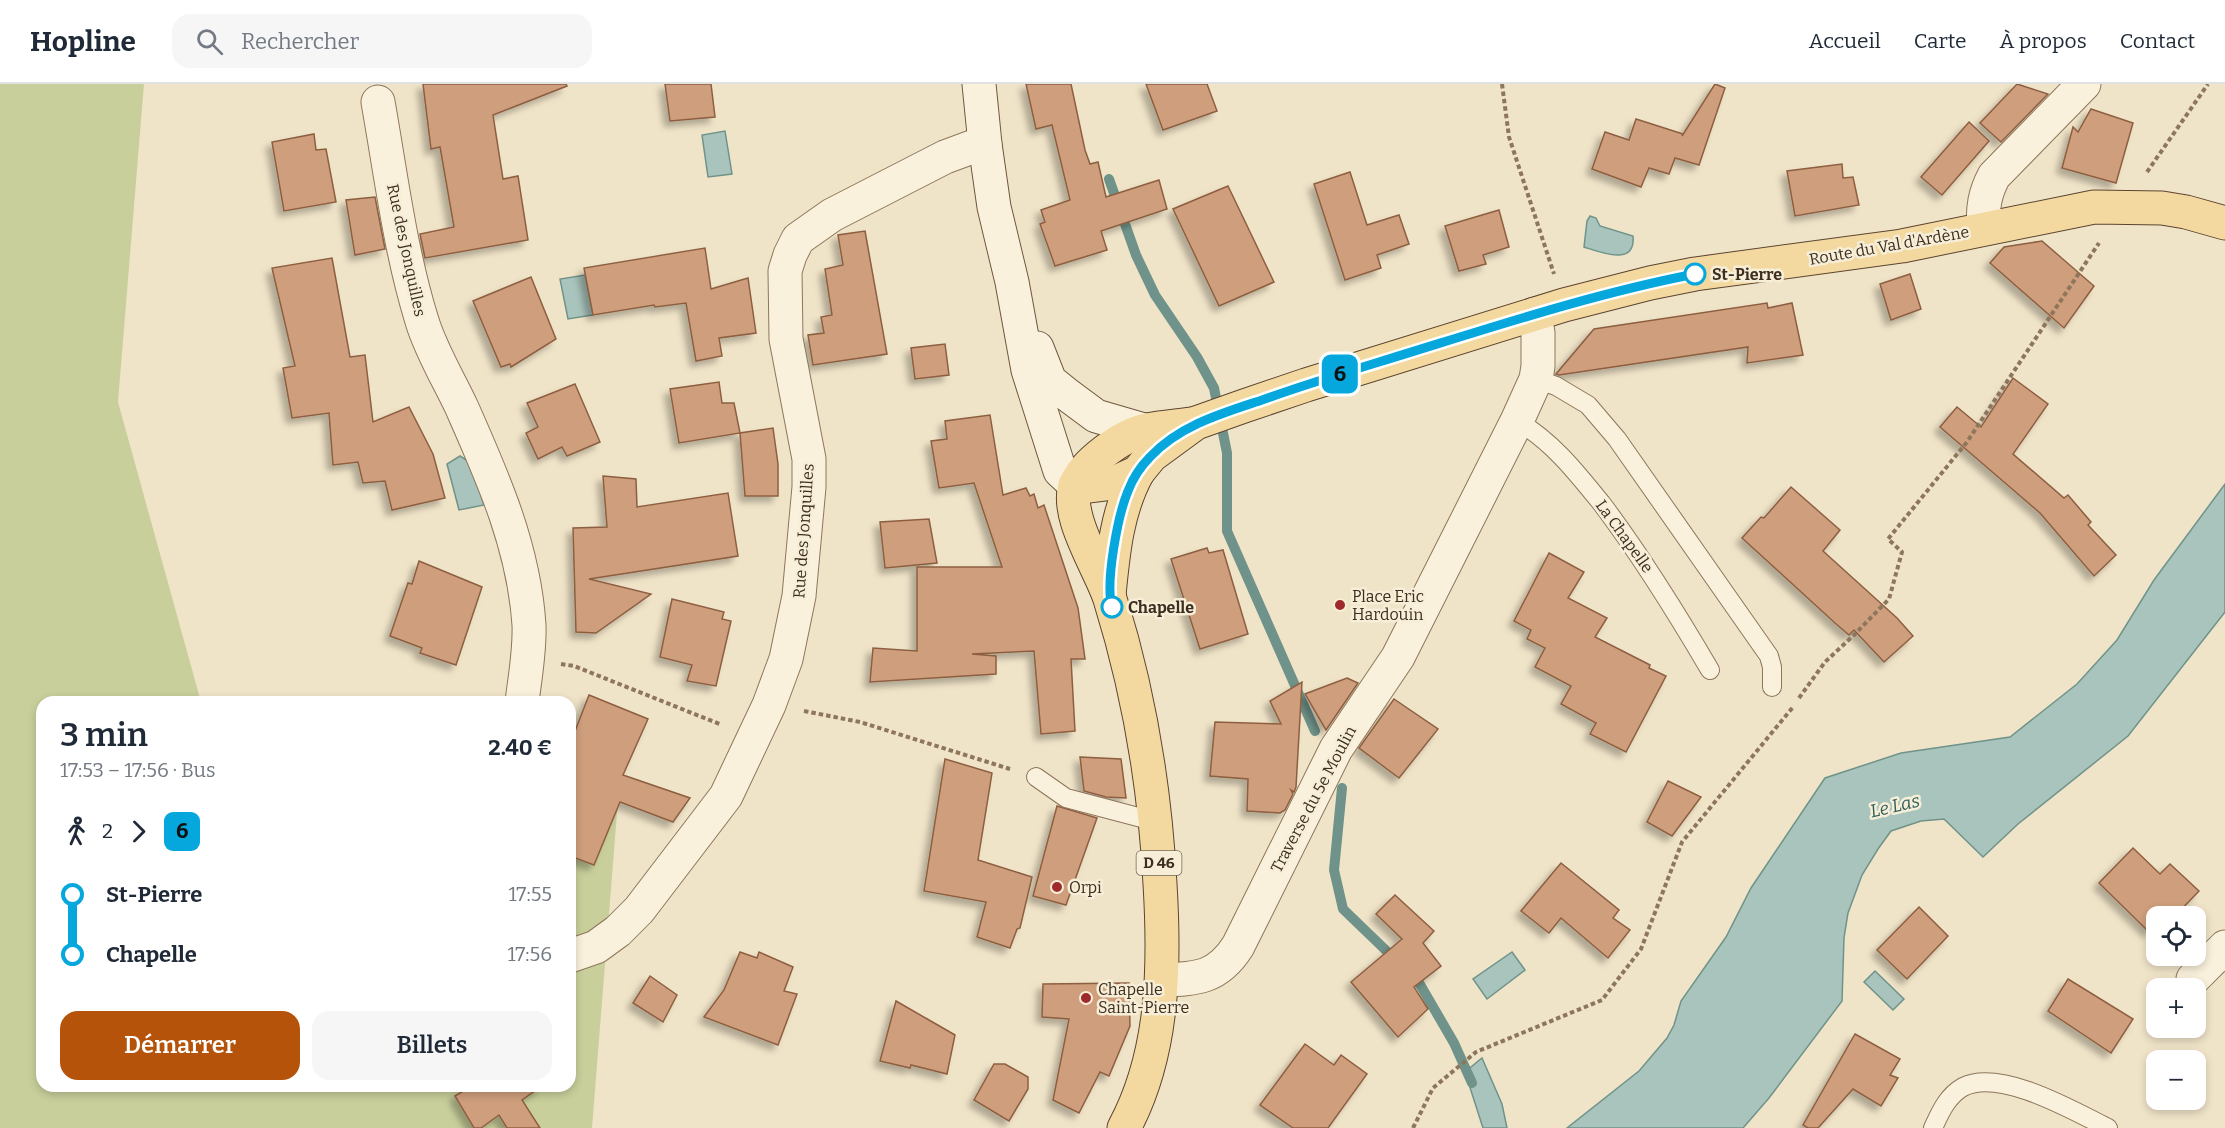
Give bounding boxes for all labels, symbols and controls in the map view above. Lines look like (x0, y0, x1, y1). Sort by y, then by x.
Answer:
search box (172, 14, 592, 68)
text: Hopline (30, 25, 136, 58)
icon: search (193, 25, 226, 58)
text: Rechercher (241, 28, 359, 55)
text: Accueil (1809, 28, 1881, 54)
text: Carte (1914, 28, 1967, 54)
text: À propos (2000, 28, 2087, 54)
text: Contact (2120, 28, 2195, 54)
street label: Rue des Jonquilles (383, 182, 430, 318)
street label: Route du Val d'Ardène (1808, 222, 1970, 269)
marker: St-Pierre (1684, 263, 1706, 285)
place label: St-Pierre (1712, 265, 1782, 284)
line badge: 6 (1320, 354, 1360, 394)
text: 6 (1334, 361, 1346, 387)
street label: Rue des Jonquilles (789, 463, 818, 599)
street label: La Chapelle (1592, 496, 1657, 576)
place label: Place Eric Hardouin (1352, 587, 1424, 624)
marker: Chapelle (1101, 596, 1123, 618)
place label: Chapelle (1128, 598, 1194, 617)
marker: Place Eric Hardouin (1333, 598, 1347, 612)
text: 3 min (60, 715, 148, 755)
street label: Traverse du 5e Moulin (1267, 723, 1360, 876)
text: 2.40 € (488, 734, 552, 761)
text: 17:53 – 17:56 · Bus (60, 758, 216, 782)
water label: Le Las (1868, 790, 1922, 822)
icon: walk (60, 815, 93, 848)
icon: forward (122, 815, 155, 848)
text: 6 (176, 818, 188, 844)
text: 2 (102, 819, 113, 843)
road number: D 46 (1136, 851, 1182, 875)
place label: Orpi (1069, 878, 1102, 897)
marker: Orpi (1050, 880, 1064, 894)
text: St-Pierre (106, 881, 202, 908)
text: 17:55 (508, 882, 552, 906)
map controls (2146, 906, 2206, 1110)
button: locate (2146, 906, 2206, 966)
text: Chapelle (106, 941, 197, 968)
text: 17:56 (507, 942, 552, 966)
button: + (2146, 978, 2206, 1038)
place label: Chapelle Saint-Pierre (1098, 980, 1189, 1017)
marker: Chapelle Saint-Pierre (1079, 991, 1093, 1005)
button: Démarrer (60, 1011, 300, 1080)
button: Billets (312, 1011, 552, 1080)
button: − (2146, 1050, 2206, 1110)

